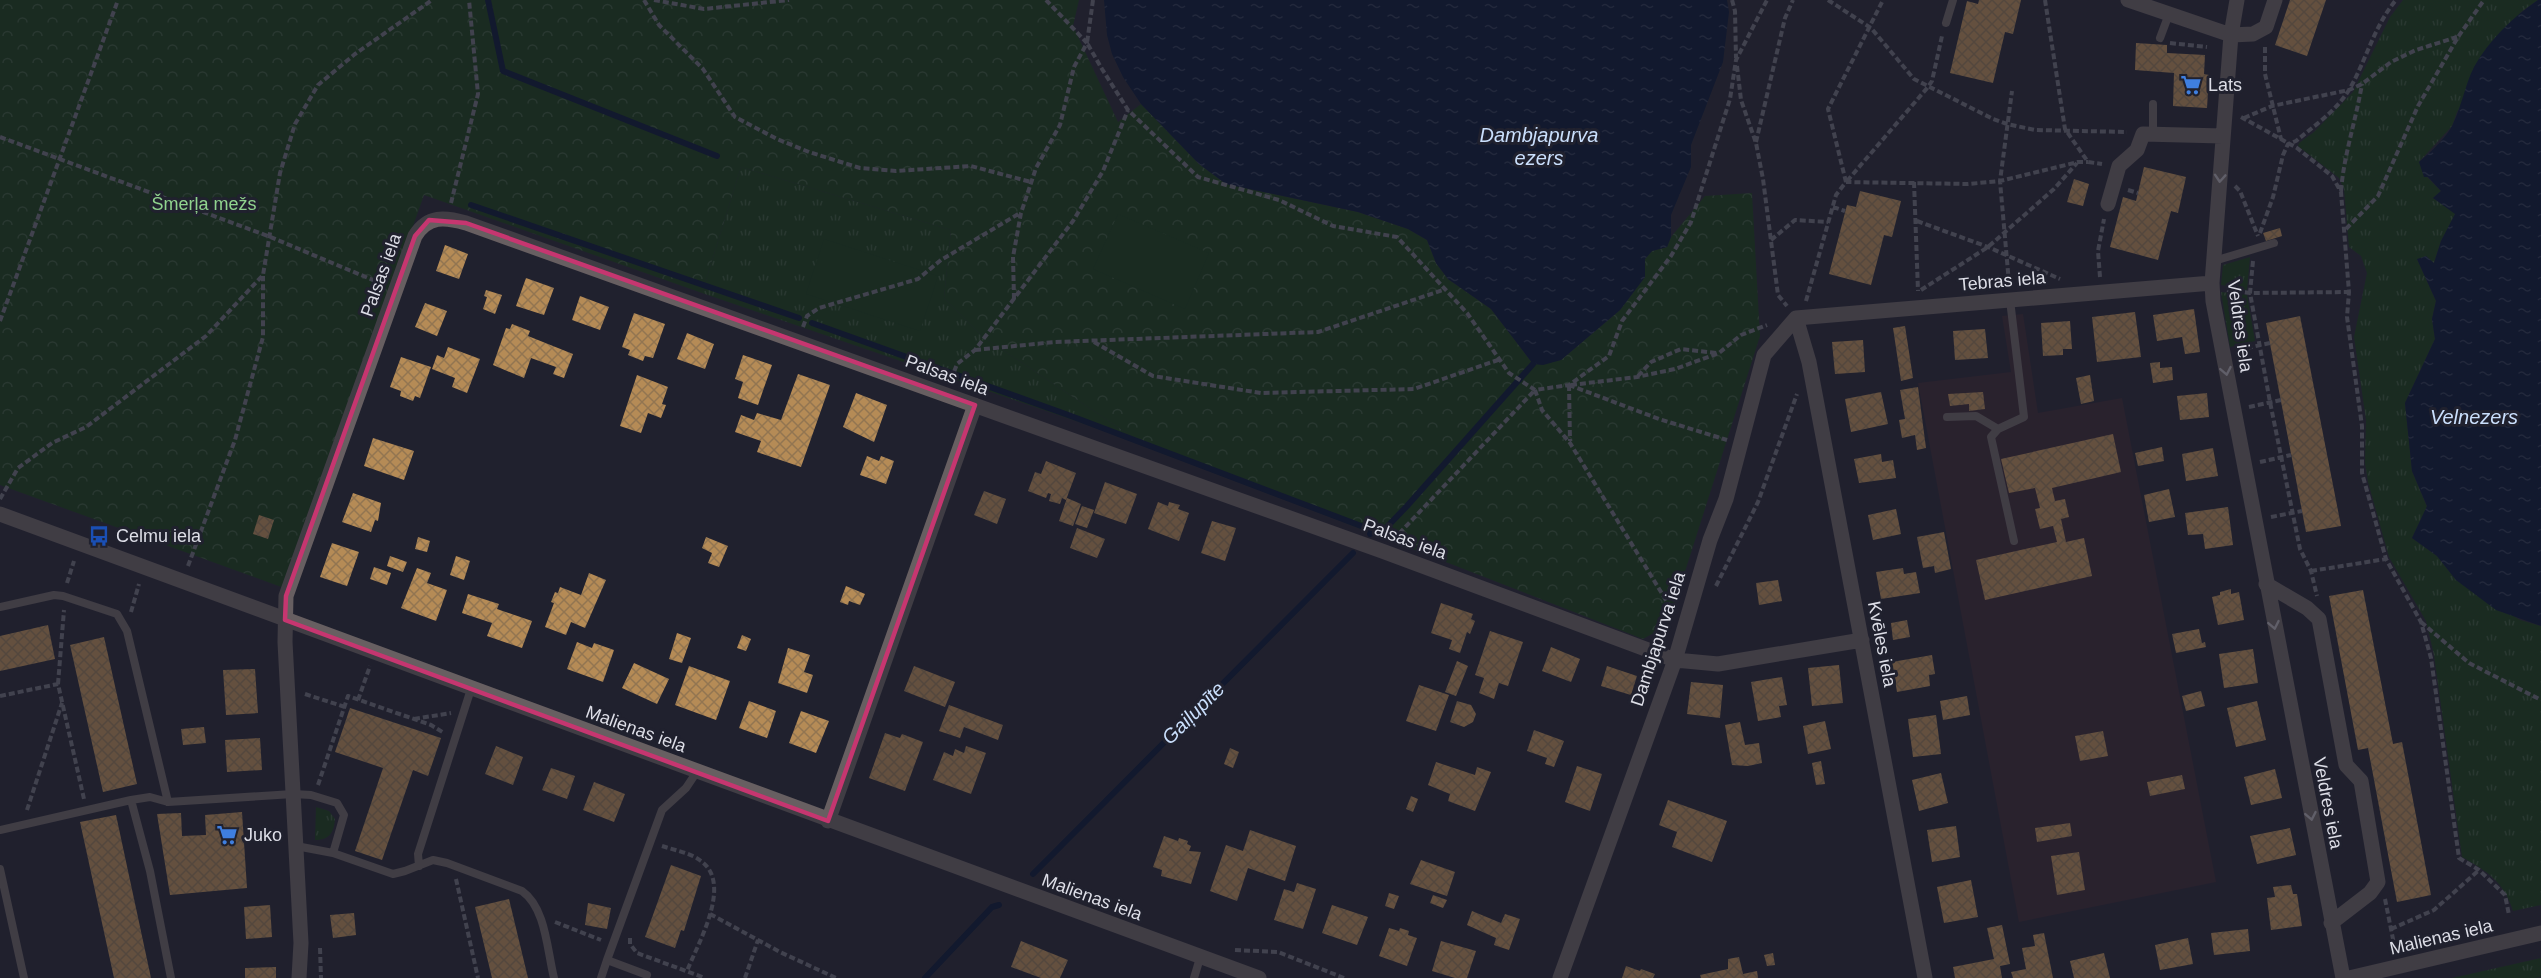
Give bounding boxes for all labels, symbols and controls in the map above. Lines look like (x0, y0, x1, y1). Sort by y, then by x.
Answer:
supermarket icon: Lats (2179, 73, 2203, 97)
place label: Lats (2208, 75, 2242, 95)
water label: Dambjapurva ezers (1480, 124, 1598, 169)
one-way arrow (2214, 173, 2227, 182)
park label: Šmerļa mežs (151, 193, 257, 214)
street label: Palsas iela (357, 230, 406, 319)
street label: Tebras iela (1958, 267, 2047, 295)
street label: Veldres iela (2224, 279, 2257, 374)
street label: Palsas iela (903, 351, 992, 400)
one-way arrow (2219, 366, 2232, 376)
water label: Velnezers (2430, 406, 2518, 428)
street label: Palsas iela (1361, 515, 1450, 564)
bus stop icon: Celmu iela (87, 524, 111, 548)
place label: Celmu iela (116, 526, 202, 546)
street label: Dambjapurva iela (1627, 568, 1689, 709)
street label: Kvēles iela (1864, 599, 1900, 690)
one-way arrow (2267, 619, 2280, 629)
water label: Gaiļupīte (1157, 677, 1229, 749)
street label: Malienas iela (583, 702, 690, 757)
street label: Veldres iela (2309, 755, 2347, 852)
one-way arrow (2304, 811, 2317, 821)
supermarket icon: Juko (215, 823, 239, 847)
place label: Juko (244, 825, 282, 845)
street label: Malienas iela (1039, 870, 1146, 925)
street label: Malienas iela (2388, 915, 2495, 959)

